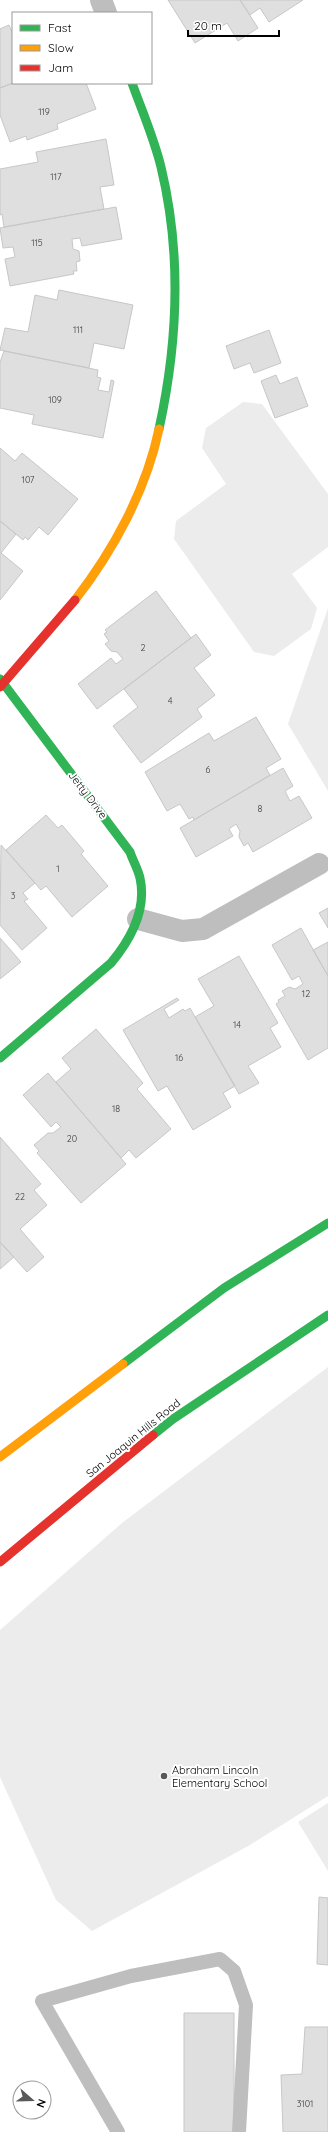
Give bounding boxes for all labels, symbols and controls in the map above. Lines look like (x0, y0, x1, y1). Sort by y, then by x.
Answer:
legend (12, 12, 152, 84)
scale bar (188, 12, 279, 38)
text: 20 m (194, 18, 222, 33)
text: Fast (48, 20, 72, 35)
text: Slow (48, 40, 74, 55)
text: Jam (48, 60, 73, 75)
house number: 119 (38, 106, 50, 117)
house number: 117 (50, 171, 62, 182)
house number: 115 (31, 237, 43, 248)
house number: 111 (73, 324, 83, 335)
house number: 109 (48, 394, 62, 405)
house number: 107 (22, 474, 35, 485)
house number: 2 (141, 642, 146, 653)
house number: 4 (168, 695, 173, 706)
house number: 6 (206, 764, 211, 775)
street label: Jetty Drive (66, 769, 110, 821)
house number: 8 (258, 803, 263, 814)
house number: 1 (56, 863, 60, 874)
house number: 3 (11, 890, 16, 901)
house number: 12 (302, 988, 310, 999)
house number: 14 (233, 1019, 241, 1030)
house number: 16 (175, 1052, 183, 1063)
house number: 18 (112, 1103, 120, 1114)
house number: 20 (67, 1133, 77, 1144)
house number: 22 (15, 1191, 25, 1202)
street label: San Joaquin Hills Road (83, 1396, 183, 1480)
place label: Abraham Lincoln Elementary School (172, 1763, 267, 1790)
marker: Abraham Lincoln Elementary School (159, 1771, 169, 1781)
north arrow (12, 2080, 52, 2120)
text: N (33, 2097, 49, 2110)
house number: 3101 (297, 2098, 313, 2109)

